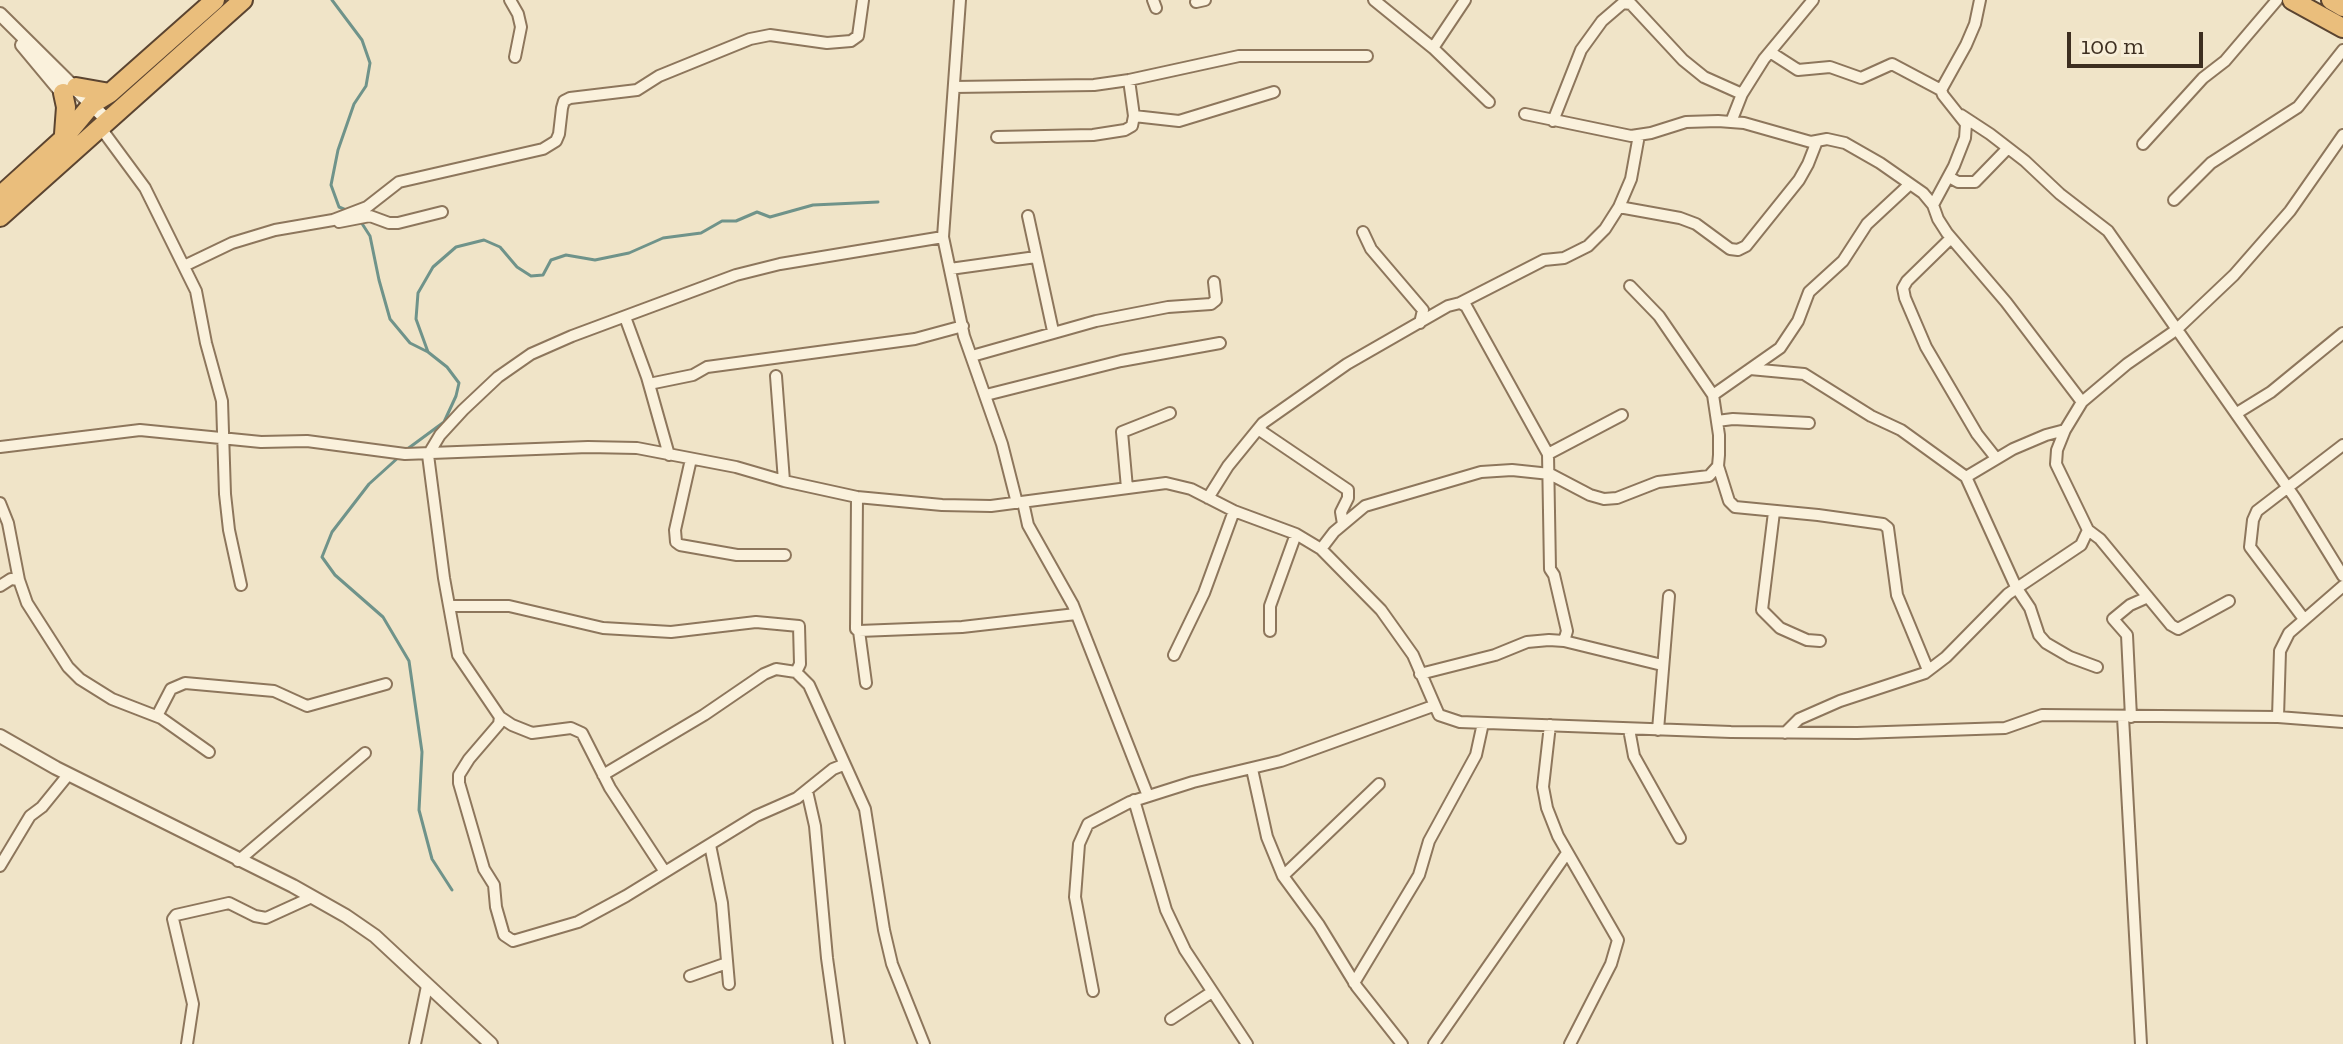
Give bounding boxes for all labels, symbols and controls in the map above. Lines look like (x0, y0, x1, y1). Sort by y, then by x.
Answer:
scale bar (2071, 16, 2207, 66)
text: 100 m (2081, 31, 2144, 60)

